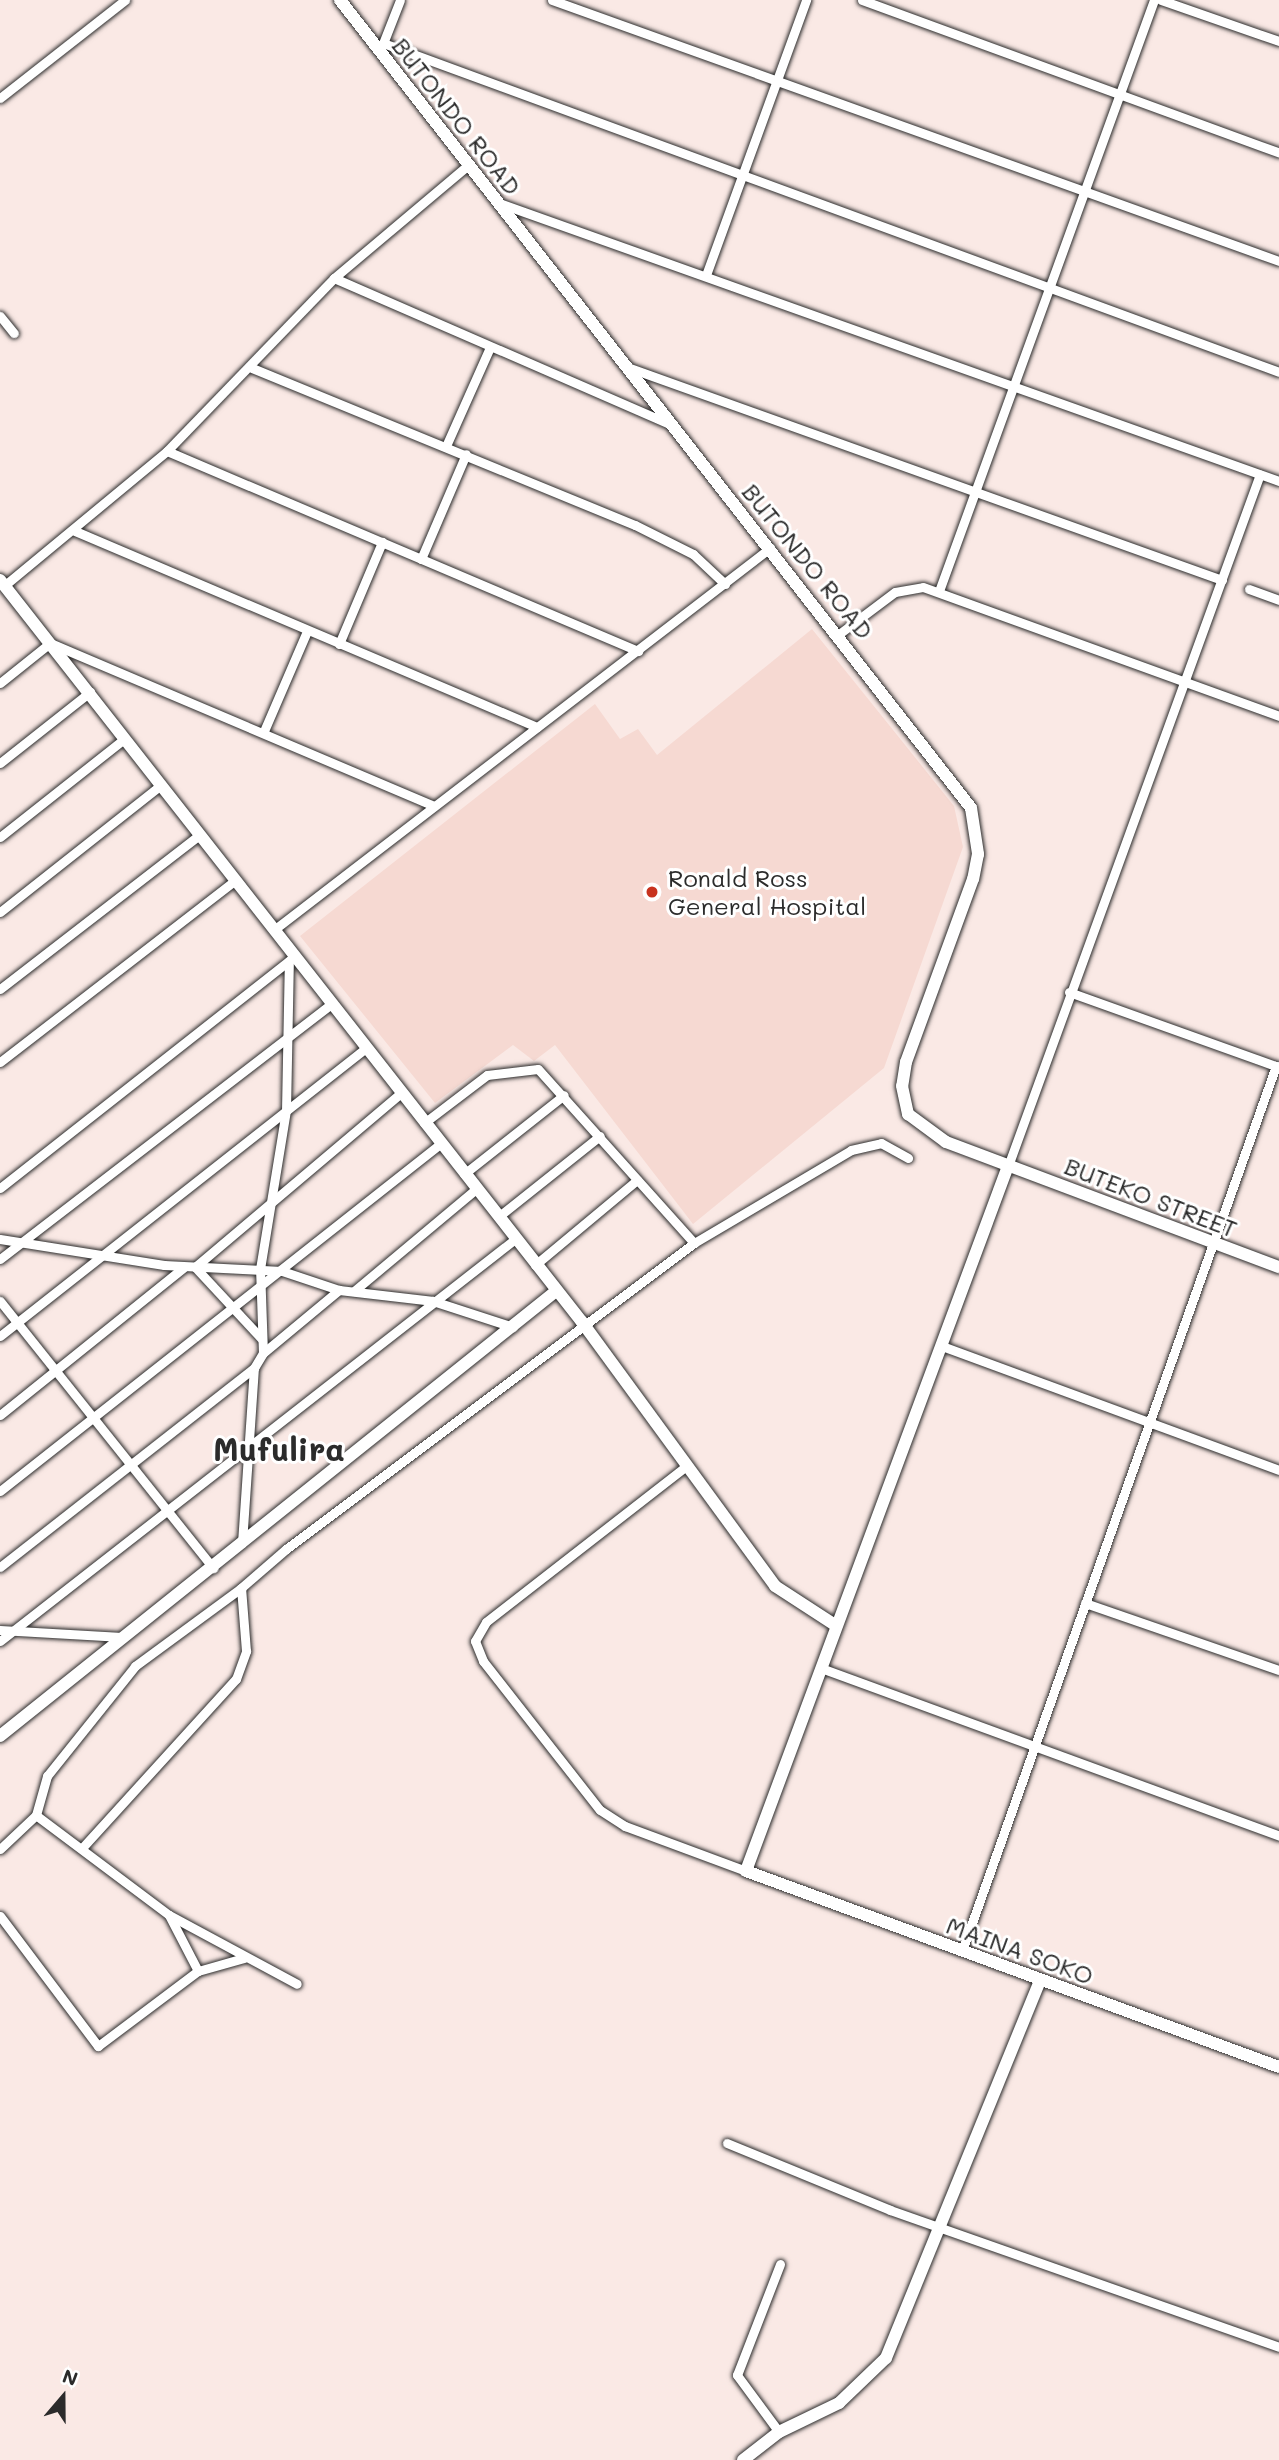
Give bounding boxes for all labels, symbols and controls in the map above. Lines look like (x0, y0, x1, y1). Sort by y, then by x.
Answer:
street label: BUTONDO ROAD (387, 32, 527, 200)
street label: BUTONDO ROAD (737, 477, 879, 645)
place label: Ronald Ross General Hospital (668, 864, 866, 920)
marker: Ronald Ross General Hospital (642, 882, 662, 902)
street label: BUTEKO STREET (1061, 1151, 1241, 1243)
district label: Mufulira (213, 1429, 345, 1467)
street label: MAINA SOKO (943, 1910, 1097, 1990)
north arrow (28, 2362, 98, 2432)
text: N (59, 2363, 81, 2391)

